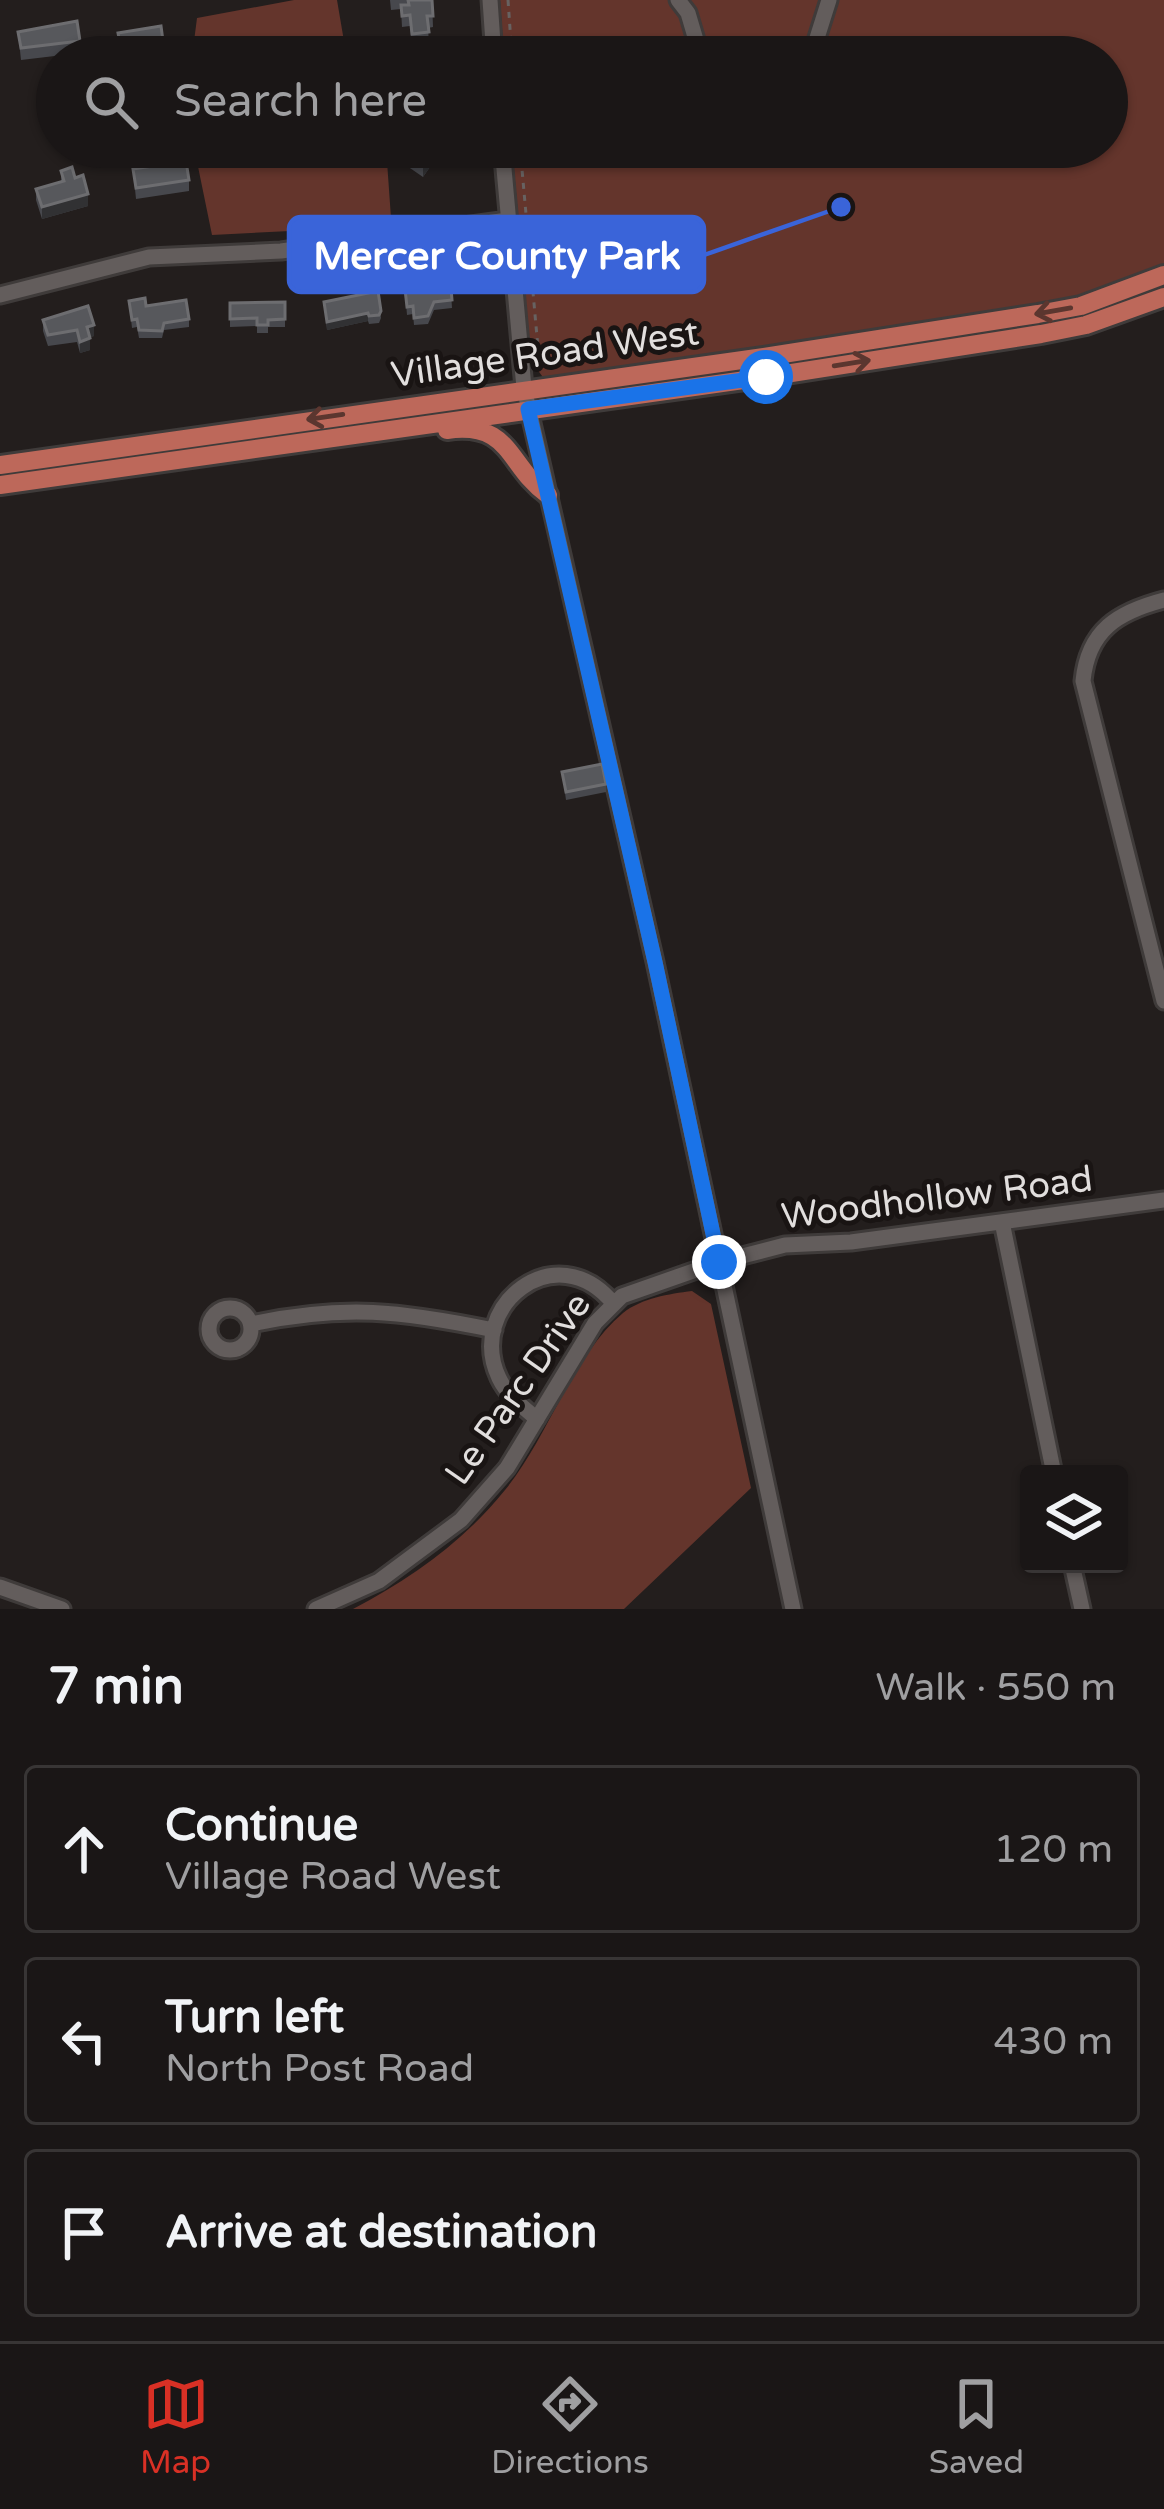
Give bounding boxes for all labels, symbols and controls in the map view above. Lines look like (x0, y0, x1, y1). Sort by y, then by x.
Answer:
search box (36, 36, 1128, 168)
icon: search (78, 69, 144, 135)
text: Search here (174, 75, 427, 129)
callout: Mercer County Park (289, 217, 704, 292)
text: Mercer County Park (313, 233, 681, 280)
one-way arrow (1035, 301, 1074, 323)
street label: Village Road West (388, 311, 702, 397)
route start (739, 350, 793, 404)
one-way arrow (832, 351, 871, 374)
one-way arrow (306, 406, 345, 429)
street label: Woodhollow Road (779, 1158, 1095, 1238)
route end (692, 1235, 746, 1289)
street label: Le Parc Drive (436, 1285, 600, 1493)
map controls (1020, 1465, 1128, 1573)
button: layers (1020, 1465, 1128, 1573)
text: 7 min (48, 1656, 184, 1718)
text: Walk · 550 m (875, 1664, 1116, 1711)
text: Continue (165, 1799, 358, 1853)
icon: ahead (51, 1816, 117, 1882)
text: 120 m (994, 1826, 1113, 1873)
text: Village Road West (165, 1853, 501, 1900)
text: Turn left (165, 1991, 344, 2045)
icon: left (51, 2008, 117, 2074)
text: 430 m (994, 2018, 1113, 2065)
text: North Post Road (165, 2045, 474, 2092)
icon: arrive (51, 2200, 117, 2266)
text: Arrive at destination (165, 2206, 597, 2260)
tab: Map (140, 2371, 211, 2482)
tab: Directions (491, 2371, 649, 2482)
tab: Saved (929, 2371, 1024, 2482)

